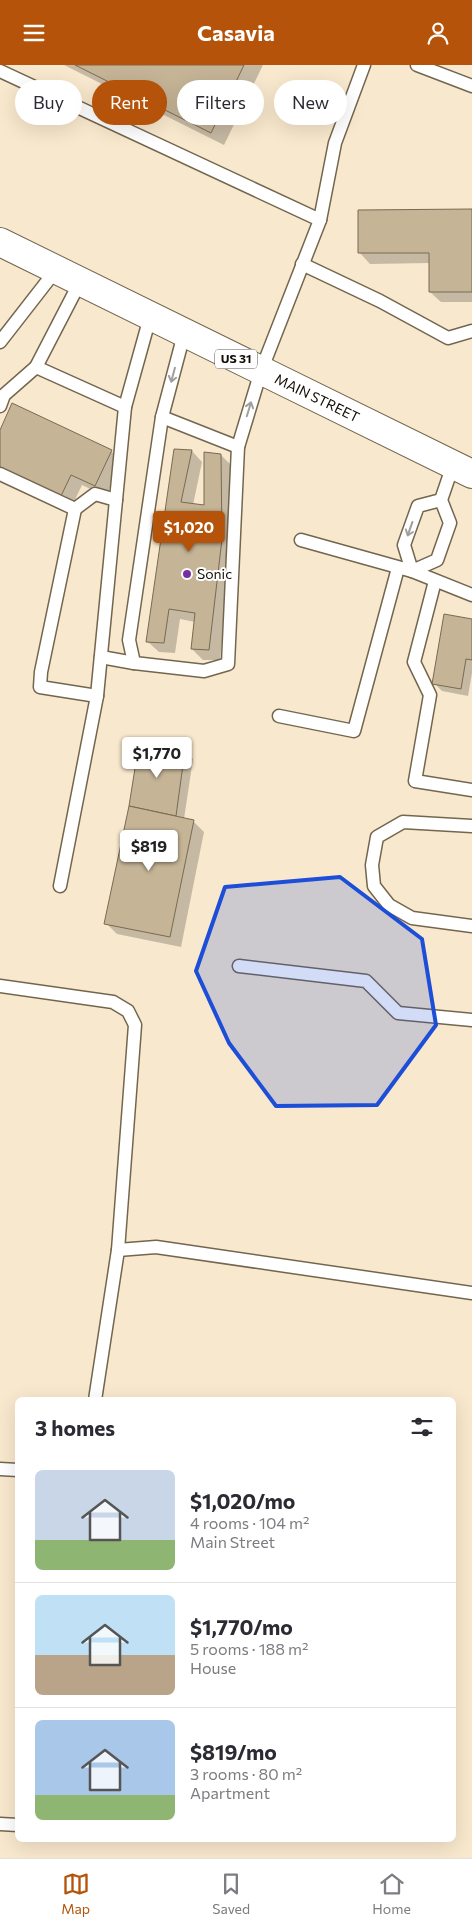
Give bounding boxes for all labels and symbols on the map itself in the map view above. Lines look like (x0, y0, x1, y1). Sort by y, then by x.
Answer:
road number: US 31 (215, 349, 257, 369)
one-way arrow (168, 367, 177, 383)
street label: MAIN STREET (272, 370, 362, 425)
one-way arrow (245, 401, 255, 417)
pin: $1,020 (148, 511, 230, 553)
one-way arrow (404, 521, 414, 537)
place label: Sonic (197, 565, 232, 582)
marker: Sonic (181, 568, 193, 580)
pin: $1,770 (116, 737, 198, 779)
pin: $819 (119, 829, 179, 872)

